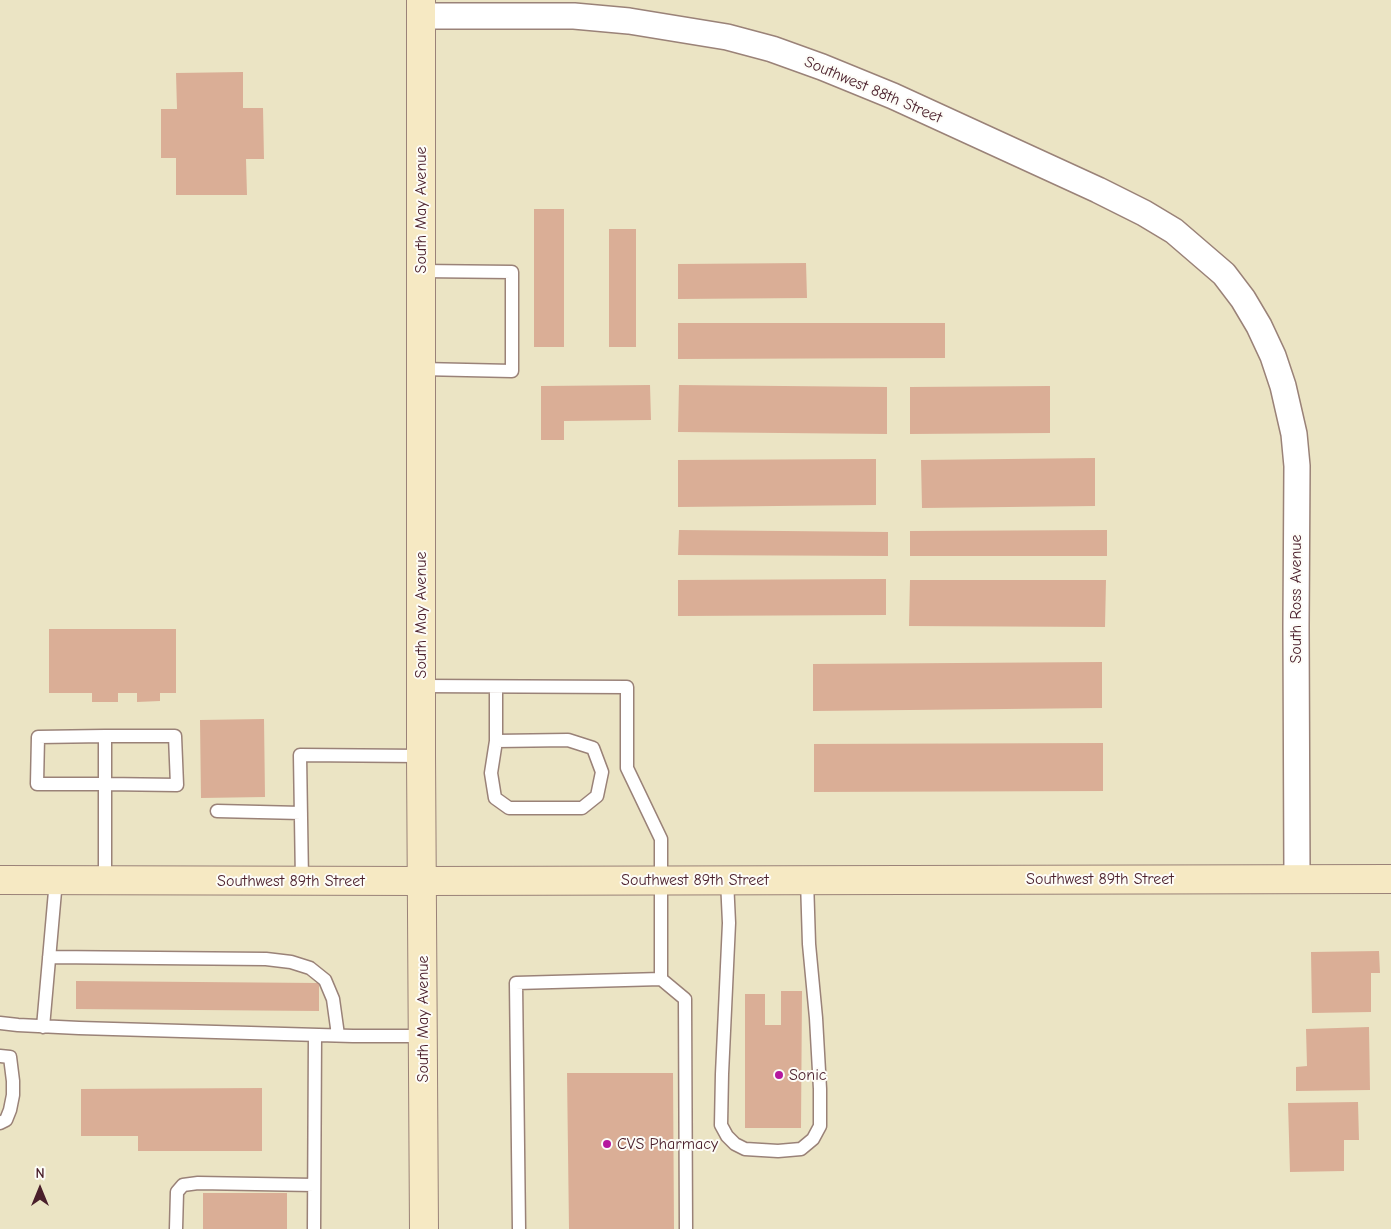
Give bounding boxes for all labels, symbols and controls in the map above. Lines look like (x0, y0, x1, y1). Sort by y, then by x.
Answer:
street label: Southwest 88th Street (801, 52, 945, 128)
street label: South May Avenue (411, 147, 431, 273)
street label: South Ross Avenue (1286, 534, 1306, 664)
street label: South May Avenue (411, 552, 431, 678)
street label: Southwest 89th Street (1026, 869, 1174, 889)
street label: Southwest 89th Street (621, 870, 769, 890)
street label: Southwest 89th Street (217, 871, 365, 891)
street label: South May Avenue (413, 956, 433, 1082)
place label: Sonic (789, 1065, 826, 1085)
marker: Sonic (773, 1069, 785, 1081)
place label: CVS Pharmacy (617, 1134, 718, 1154)
marker: CVS Pharmacy (601, 1138, 613, 1150)
north arrow (15, 1164, 65, 1214)
text: N (35, 1165, 45, 1182)

